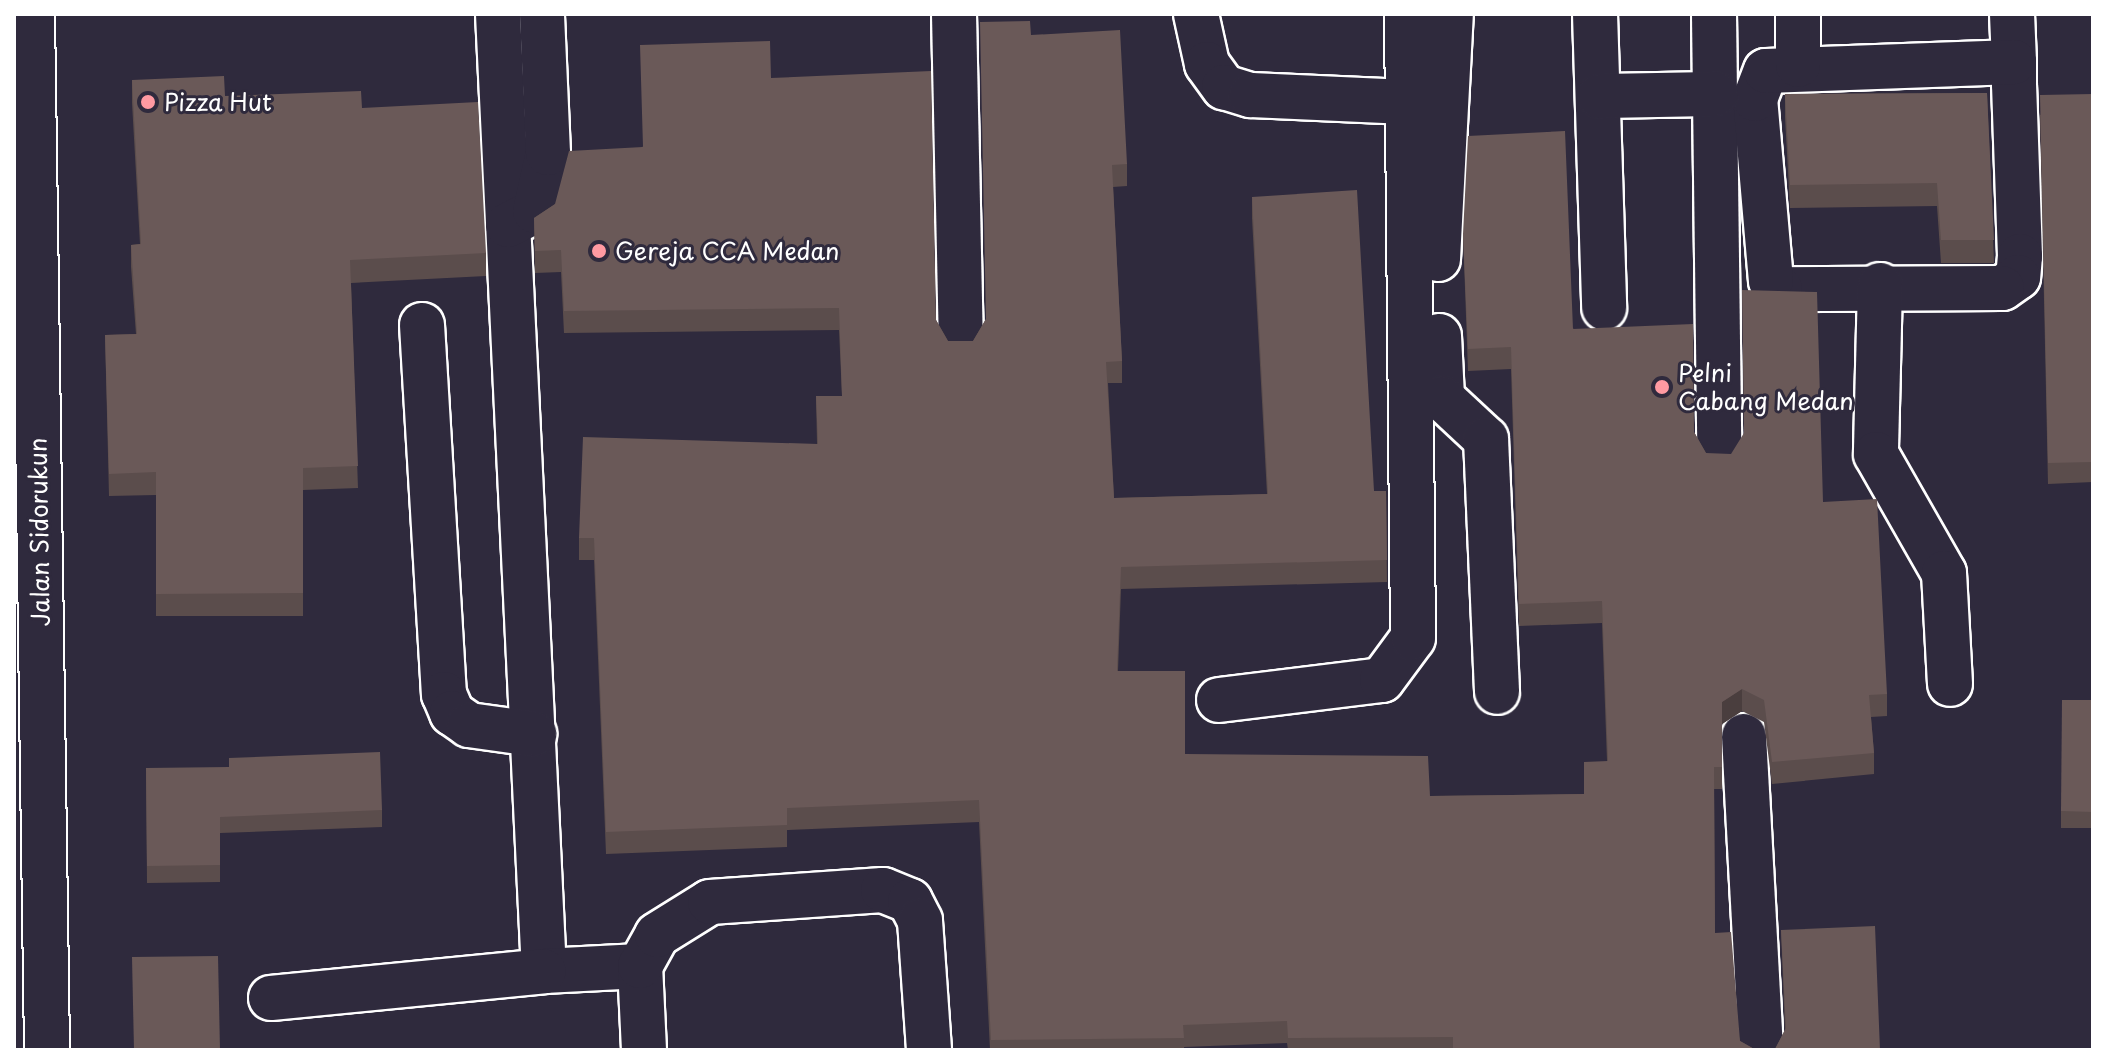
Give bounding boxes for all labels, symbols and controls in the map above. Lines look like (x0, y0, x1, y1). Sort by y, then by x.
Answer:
place label: Pizza Hut (164, 88, 273, 116)
marker: Pizza Hut (139, 93, 157, 111)
place label: Gereja CCA Medan (615, 237, 839, 265)
marker: Gereja CCA Medan (590, 242, 608, 260)
place label: Pelni Cabang Medan (1678, 359, 1852, 415)
marker: Pelni Cabang Medan (1653, 378, 1671, 396)
street label: Jalan Sidorukun (23, 437, 55, 627)

